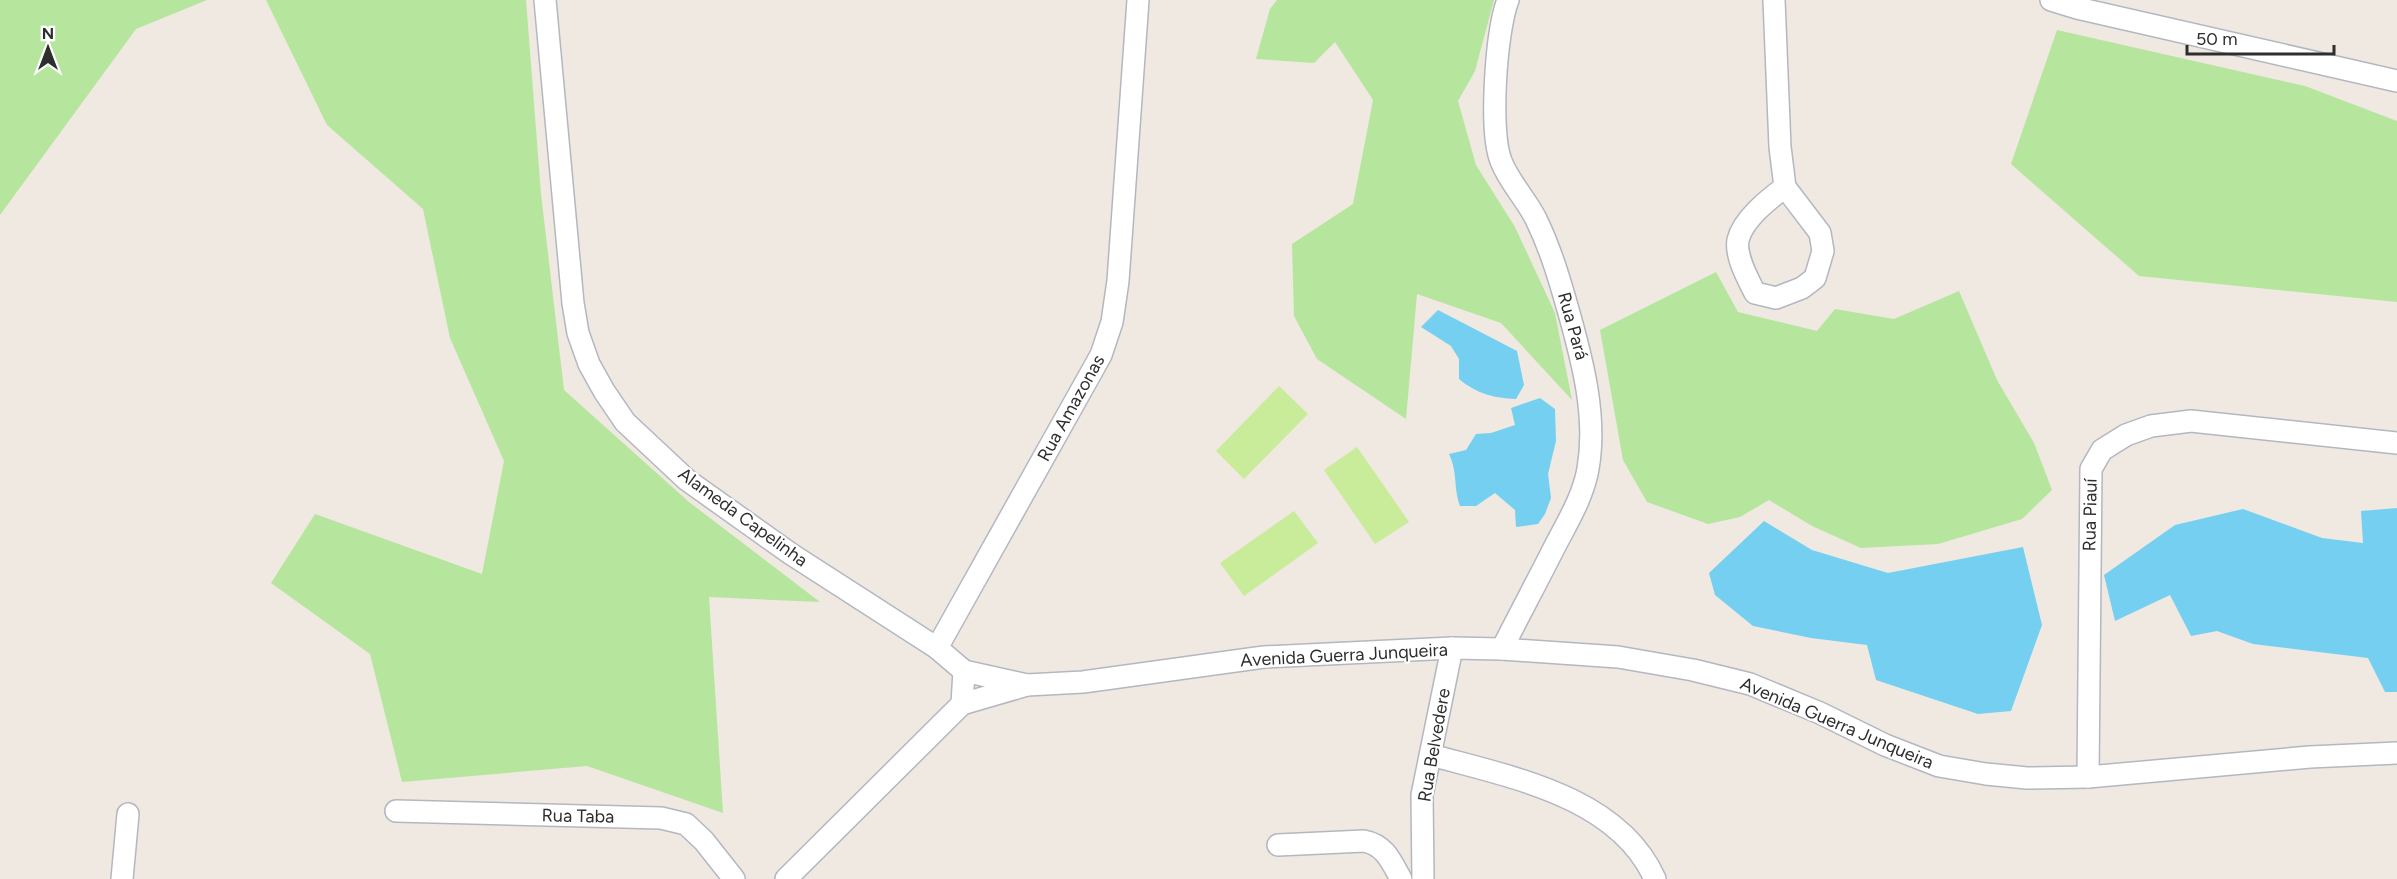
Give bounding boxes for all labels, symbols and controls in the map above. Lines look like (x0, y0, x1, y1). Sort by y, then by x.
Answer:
north arrow (18, 18, 78, 78)
scale bar (2187, 18, 2334, 56)
text: N (42, 24, 54, 43)
text: 50 m (2196, 28, 2238, 50)
street label: Rua Pará (1553, 290, 1593, 362)
street label: Rua Amazonas (1033, 351, 1109, 465)
street label: Alameda Capelinha (674, 463, 812, 571)
street label: Rua Piauí (2078, 478, 2102, 552)
street label: Avenida Guerra Junqueira (1240, 639, 1448, 671)
street label: Avenida Guerra Junqueira (1737, 672, 1937, 774)
street label: Rua Belvedere (1413, 686, 1455, 804)
street label: Rua Taba (541, 804, 615, 828)

